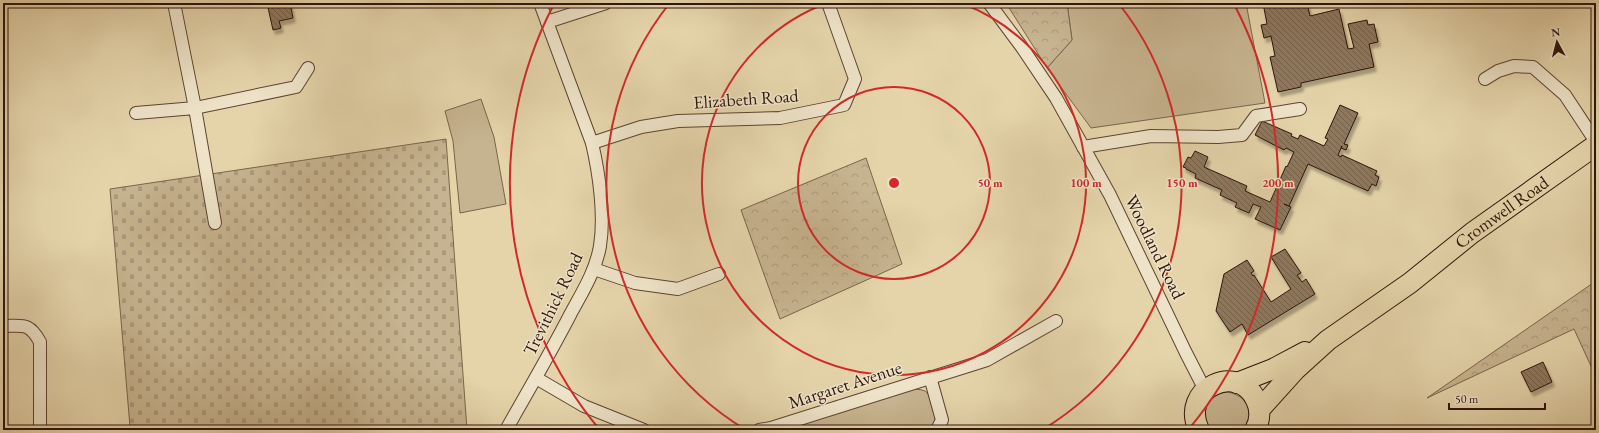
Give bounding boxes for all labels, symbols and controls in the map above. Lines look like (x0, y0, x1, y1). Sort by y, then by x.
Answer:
north arrow (1537, 22, 1577, 62)
text: N (1551, 25, 1561, 40)
street label: Elizabeth Road (693, 83, 800, 114)
street label: Cromwell Road (1450, 170, 1553, 253)
text: 50 m (977, 175, 1003, 191)
text: 100 m (1070, 175, 1102, 191)
text: 150 m (1166, 175, 1198, 191)
text: 200 m (1262, 175, 1294, 191)
centre of rings (887, 176, 901, 190)
street label: Woodland Road (1120, 191, 1191, 303)
street label: Trevithick Road (518, 248, 588, 359)
street label: Margaret Avenue (785, 355, 905, 414)
scale bar (1449, 385, 1545, 411)
text: 50 m (1455, 391, 1479, 407)

